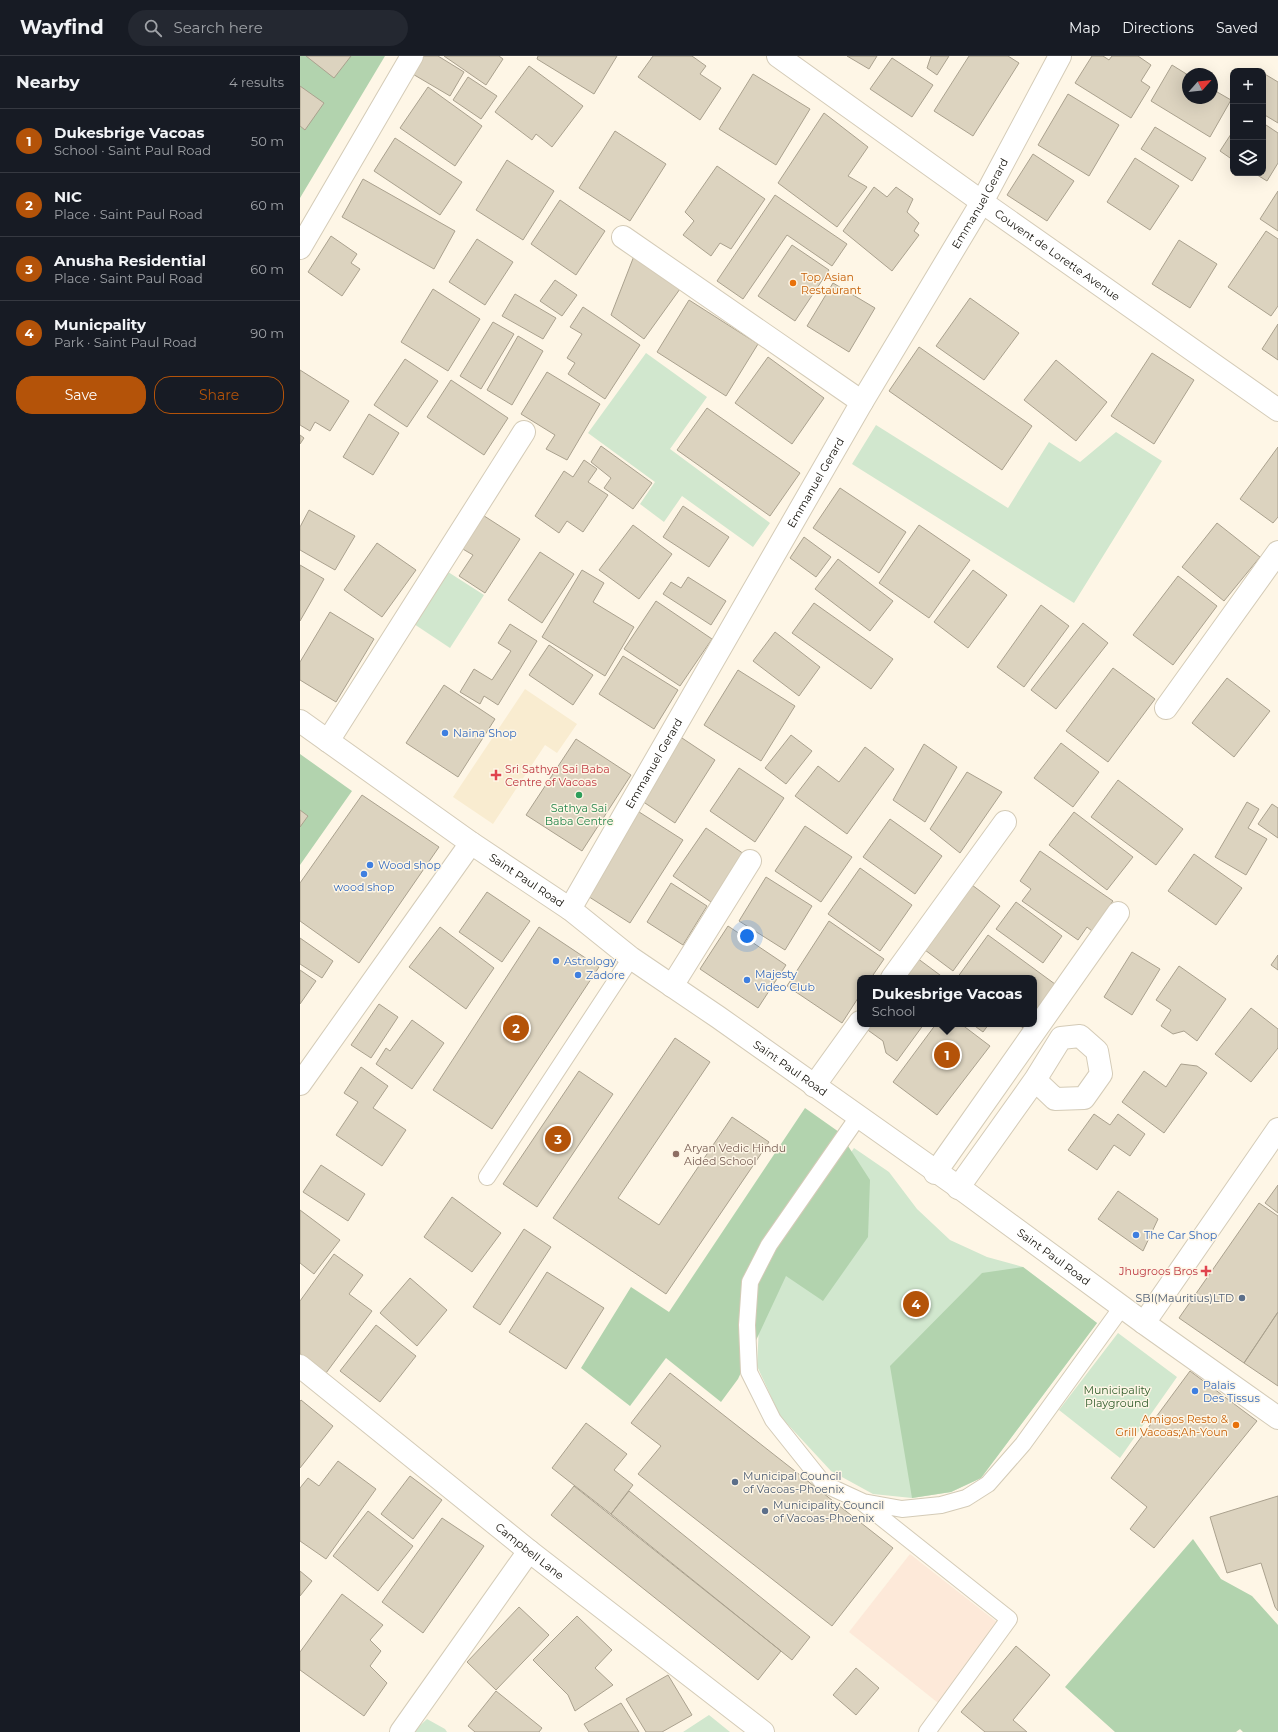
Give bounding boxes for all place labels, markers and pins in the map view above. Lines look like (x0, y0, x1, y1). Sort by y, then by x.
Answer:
place label: Top Asian Restaurant (801, 270, 862, 297)
marker: Top Asian Restaurant (788, 278, 798, 288)
place label: Naina Shop (453, 726, 517, 740)
marker: Naina Shop (440, 728, 450, 738)
place label: Sri Sathya Sai Baba Centre of Vacoas (505, 762, 610, 789)
marker: Sri Sathya Sai Baba Centre of Vacoas (490, 769, 502, 781)
marker: Sathya Sai Baba Centre (574, 790, 584, 800)
place label: Sathya Sai Baba Centre (545, 801, 614, 828)
place label: Wood shop (378, 858, 441, 872)
marker: Wood shop (365, 860, 375, 870)
marker: wood shop (359, 869, 369, 879)
place label: wood shop (334, 880, 394, 894)
place label: Astrology (564, 954, 616, 968)
marker: Astrology (551, 956, 561, 966)
place label: Majesty Video Club (755, 967, 815, 994)
place label: Zadore (586, 968, 625, 982)
marker: Zadore (573, 970, 583, 980)
marker: Majesty Video Club (742, 975, 752, 985)
pin: 2 (503, 1013, 529, 1043)
pin: 1 (934, 1040, 960, 1070)
pin: 3 (545, 1124, 571, 1154)
place label: Aryan Vedic Hindu Aided School (684, 1141, 786, 1168)
marker: Aryan Vedic Hindu Aided School (671, 1149, 681, 1159)
place label: The Car Shop (1144, 1228, 1217, 1242)
marker: The Car Shop (1131, 1230, 1141, 1240)
place label: Jhugroos Bros (1118, 1264, 1199, 1278)
marker: Jhugroos Bros (1201, 1266, 1211, 1276)
pin: 4 (903, 1289, 929, 1319)
place label: SBI(Mauritius)LTD (1136, 1291, 1234, 1305)
marker: SBI(Mauritius)LTD (1237, 1293, 1247, 1303)
place label: Palais Des Tissus (1203, 1378, 1260, 1405)
marker: Palais Des Tissus (1190, 1386, 1200, 1396)
place label: Amigos Resto & Grill Vacoas;Ah-Youn (1115, 1412, 1229, 1439)
marker: Amigos Resto & Grill Vacoas;Ah-Youn (1231, 1420, 1241, 1430)
place label: Municipal Council of Vacoas-Phoenix (743, 1469, 844, 1496)
marker: Municipal Council of Vacoas-Phoenix (730, 1477, 740, 1487)
place label: Municipality Council of Vacoas-Phoenix (773, 1498, 884, 1525)
marker: Municipality Council of Vacoas-Phoenix (760, 1506, 770, 1516)

